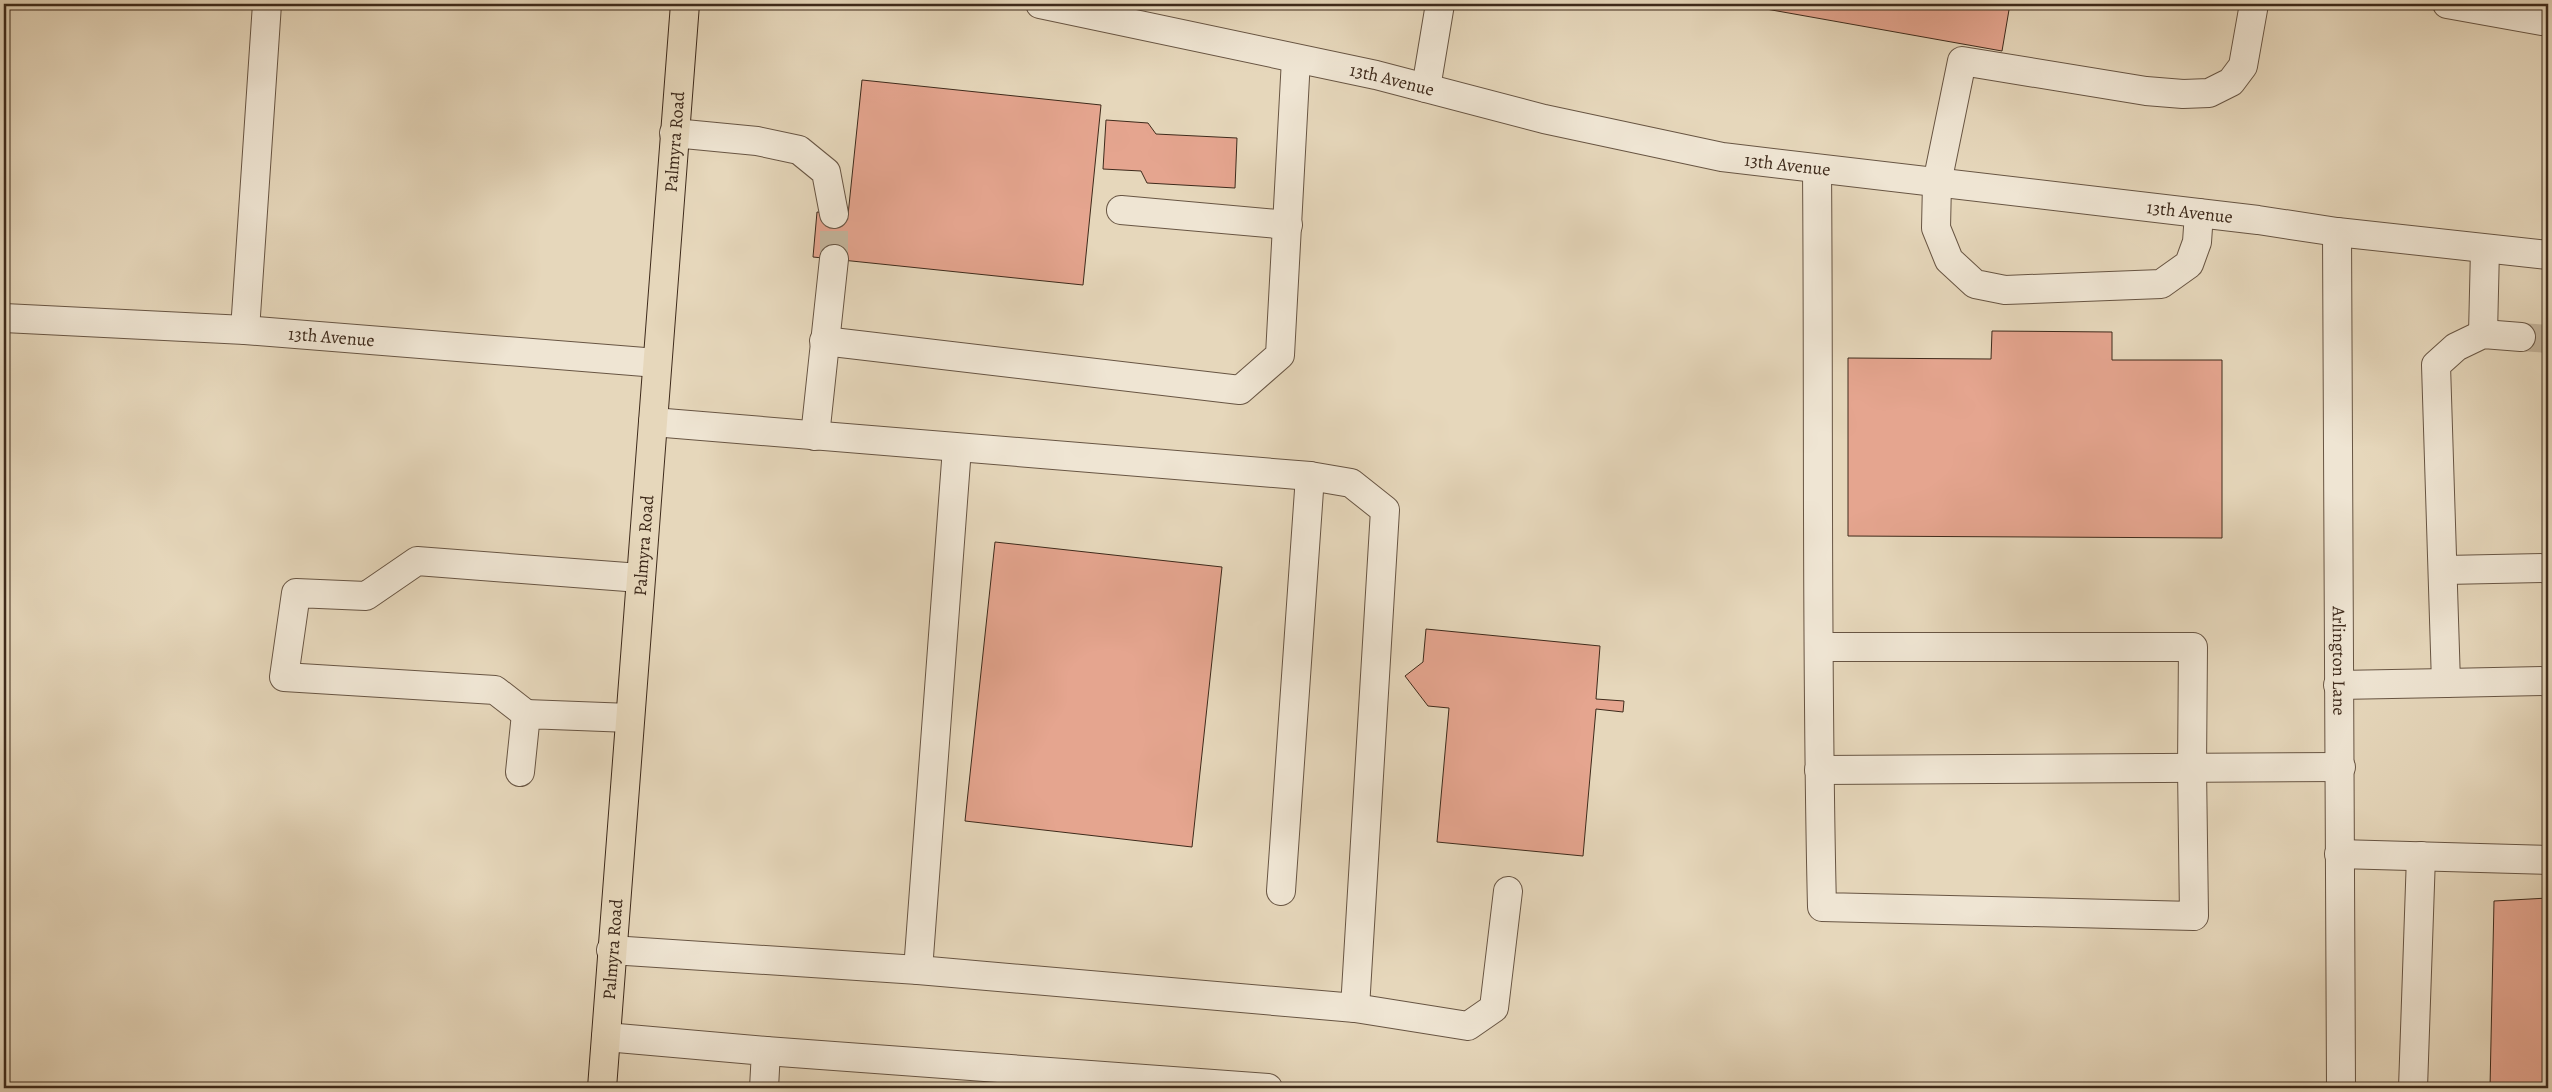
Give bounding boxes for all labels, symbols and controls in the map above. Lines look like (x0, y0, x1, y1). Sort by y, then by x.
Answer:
street label: 13th Avenue (1347, 58, 1437, 102)
street label: Palmyra Road (659, 90, 690, 193)
street label: 13th Avenue (1743, 148, 1832, 182)
street label: 13th Avenue (2145, 195, 2234, 229)
street label: 13th Avenue (287, 322, 375, 352)
street label: Palmyra Road (628, 494, 659, 597)
street label: Arlington Lane (2327, 605, 2351, 716)
street label: Palmyra Road (597, 898, 628, 1001)

